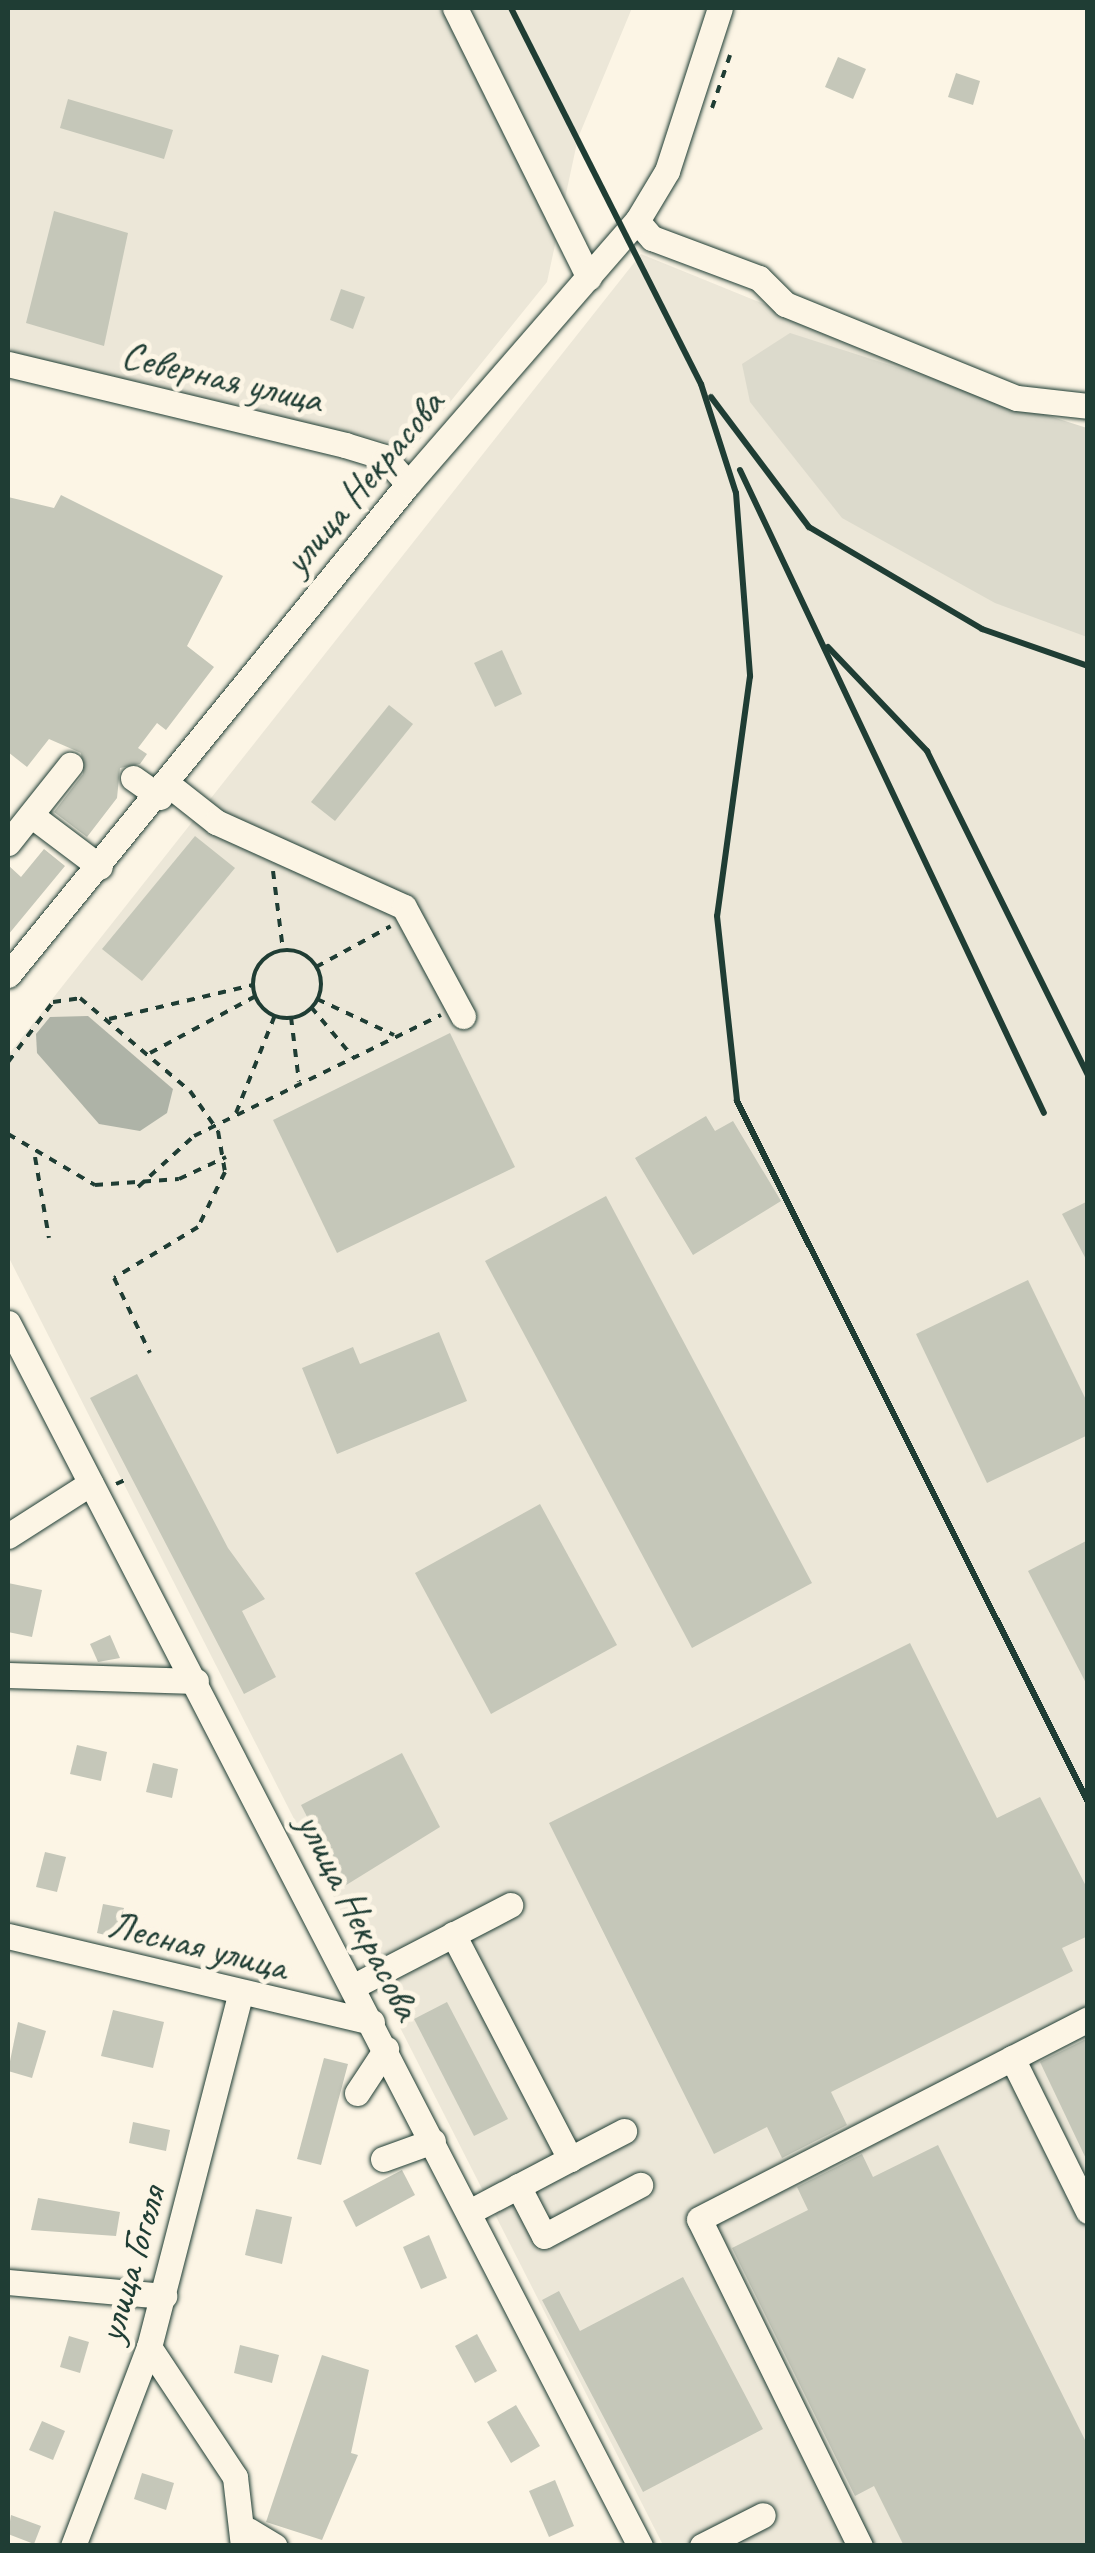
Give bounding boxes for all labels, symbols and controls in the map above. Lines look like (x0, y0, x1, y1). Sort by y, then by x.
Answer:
street label: Северная улица (116, 330, 328, 424)
street label: улица Некрасова (272, 380, 454, 584)
street label: улица Некрасова (286, 1804, 432, 2028)
street label: Лесная улица (103, 1900, 293, 1990)
street label: улица Гоголя (86, 2181, 176, 2347)

